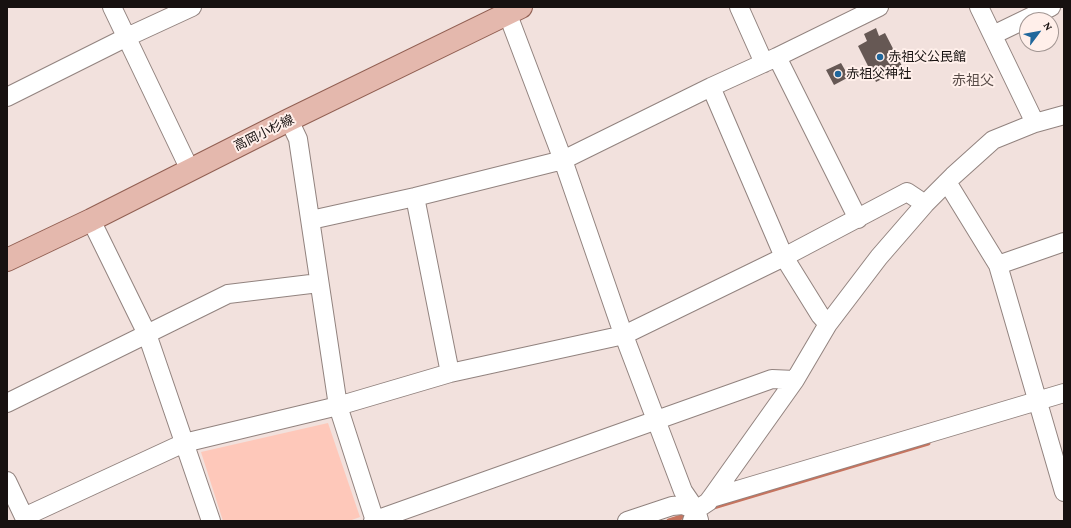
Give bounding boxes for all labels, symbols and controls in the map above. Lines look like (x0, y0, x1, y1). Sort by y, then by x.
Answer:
north arrow (1019, 12, 1059, 52)
text: N (1041, 20, 1055, 33)
place label: 赤祖父公民館 (888, 49, 966, 65)
marker: 赤祖父公民館 (875, 52, 885, 62)
place label: 赤祖父神社 (846, 66, 911, 82)
marker: 赤祖父神社 (833, 69, 843, 79)
district label: 赤祖父 (952, 73, 994, 89)
street label: 高岡小杉線 (231, 112, 297, 154)

